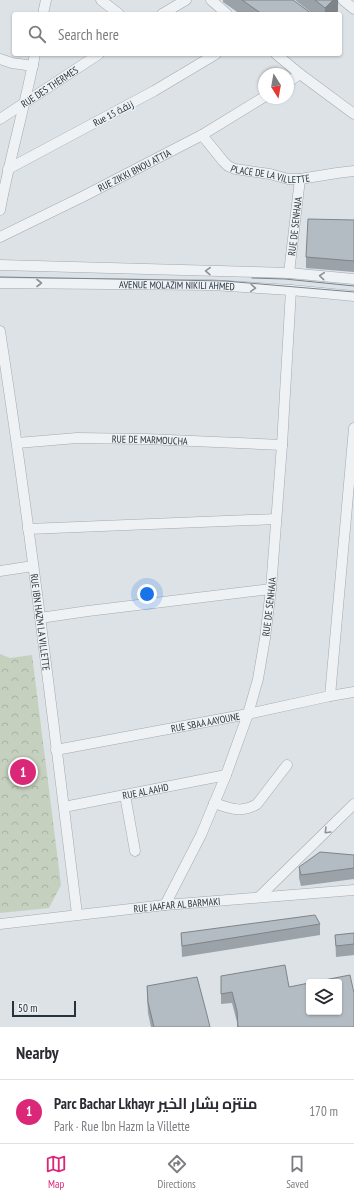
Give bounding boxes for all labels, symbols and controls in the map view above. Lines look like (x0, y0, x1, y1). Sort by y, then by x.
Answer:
search box (12, 12, 342, 56)
icon: search (26, 23, 48, 45)
text: Search here (58, 25, 119, 44)
street label: RUE DES THERMES (18, 63, 81, 111)
north arrow (258, 68, 294, 104)
street label: Rue 15 زنقة (91, 97, 136, 130)
street label: RUE ZIKKI BNOU ATTIA (96, 146, 173, 195)
street label: PLACE DE LA VILLETTE (229, 162, 311, 186)
street label: RUE DE SENHAJA (285, 196, 305, 257)
one-way arrow (205, 267, 211, 275)
one-way arrow (319, 272, 325, 281)
street label: AVENUE MOLAZIM NIKILI AHMED (119, 278, 235, 293)
one-way arrow (36, 279, 42, 287)
one-way arrow (250, 283, 256, 292)
street label: RUE DE MARMOUCHA (112, 433, 188, 448)
street label: RUE IBN HAZM LA VILLETTE (27, 573, 53, 671)
street label: RUE DE SENHAJA (259, 577, 279, 637)
your location (137, 584, 157, 604)
street label: RUE SBAA AAYOUNE (170, 710, 241, 735)
pin: 1 (10, 757, 36, 787)
street label: RUE AL AAHD (121, 781, 170, 802)
one-way arrow (324, 826, 332, 834)
street label: RUE JAAFAR AL BARMAKI (133, 895, 221, 916)
map controls (306, 979, 342, 1015)
button: layers (306, 979, 342, 1015)
scale bar (12, 999, 76, 1018)
text: 50 m (18, 1001, 37, 1015)
text: Nearby (16, 1042, 59, 1064)
text: Parc Bachar Lkhayr منتزه بشار الخير (54, 1094, 258, 1113)
text: 1 (26, 1103, 32, 1120)
text: 170 m (309, 1103, 338, 1120)
text: Park · Rue Ibn Hazm la Villette (54, 1118, 190, 1135)
tab: Map (45, 1153, 67, 1191)
tab: Directions (158, 1153, 196, 1191)
tab: Saved (286, 1153, 309, 1191)

